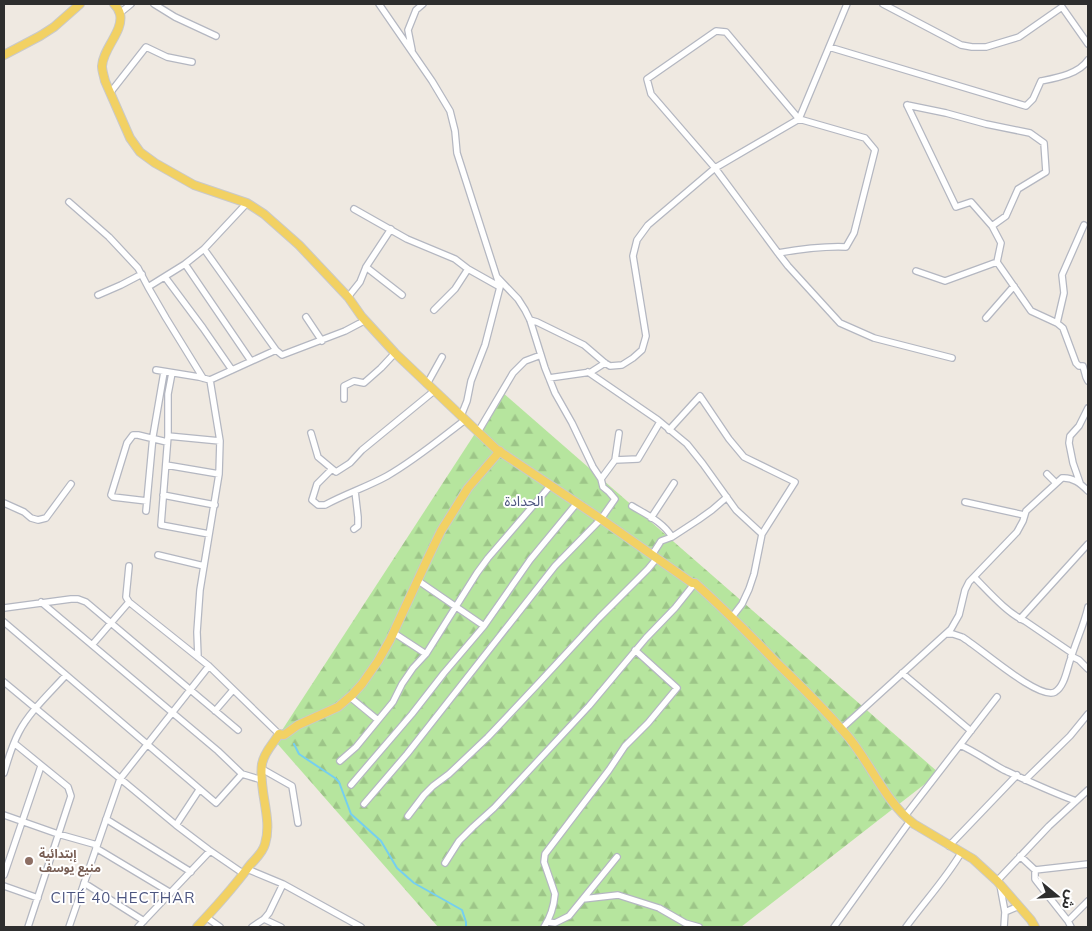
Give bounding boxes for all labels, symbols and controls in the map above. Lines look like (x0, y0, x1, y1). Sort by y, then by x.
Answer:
district label: الحدادة (504, 492, 544, 510)
place label: إبتدائية منيع يوسف (39, 846, 101, 877)
marker: إبتدائية منيع يوسف (23, 855, 35, 867)
north arrow (1032, 871, 1082, 921)
district label: CITÉ 40 HECTHAR (50, 888, 196, 907)
text: ش (1058, 888, 1081, 912)

